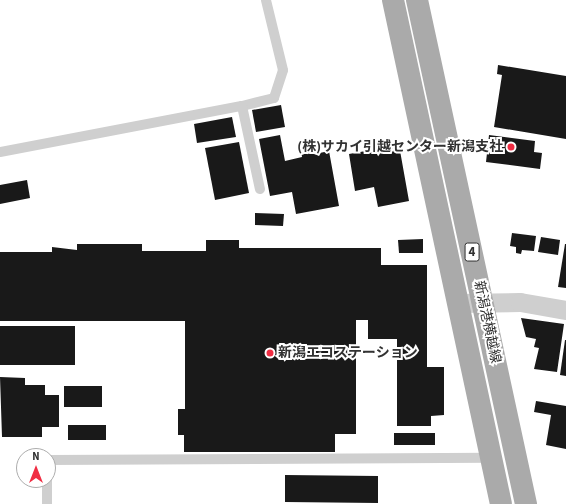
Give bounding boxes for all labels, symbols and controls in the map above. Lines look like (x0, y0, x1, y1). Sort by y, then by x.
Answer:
place label: (株)サカイ引越センター新潟支社 (297, 139, 503, 155)
marker: (株)サカイ引越センター新潟支社 (506, 142, 516, 152)
road number: 4 (464, 241, 480, 263)
street label: 新潟港横越線 (470, 279, 504, 365)
place label: 新潟エコステーション (278, 345, 418, 361)
marker: 新潟エコステーション (265, 348, 275, 358)
north arrow (16, 448, 56, 488)
text: N (32, 449, 40, 464)

